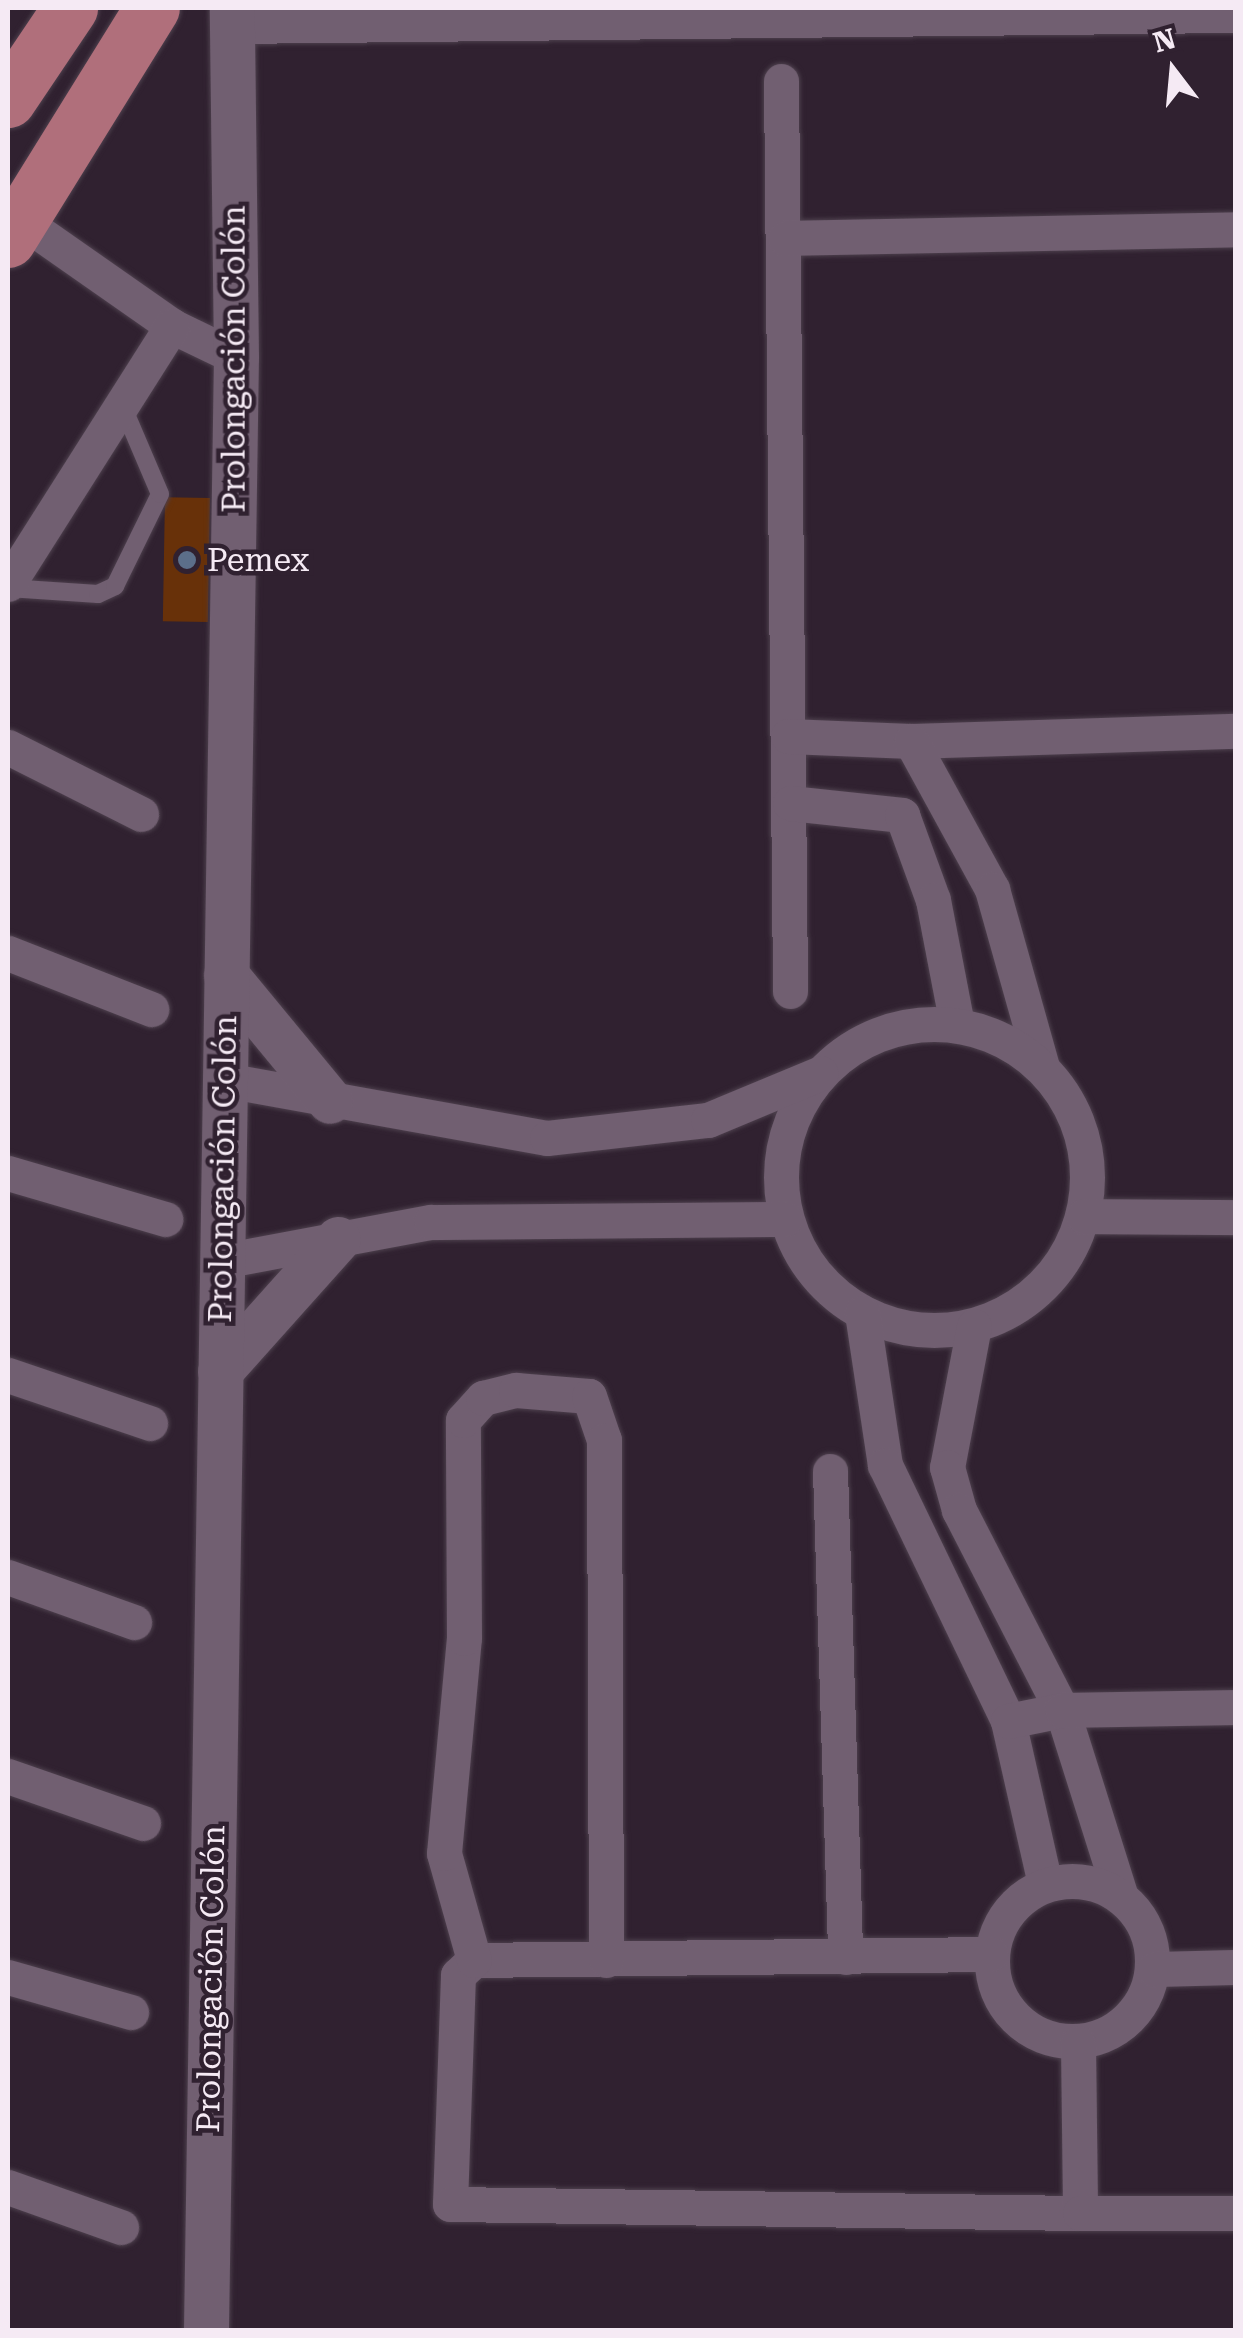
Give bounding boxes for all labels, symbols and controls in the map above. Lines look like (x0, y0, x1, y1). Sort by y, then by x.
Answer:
north arrow (1123, 20, 1223, 120)
text: N (1150, 22, 1180, 60)
street label: Prolongación Colón (215, 205, 253, 513)
place label: Pemex (207, 541, 309, 579)
marker: Pemex (176, 549, 198, 571)
street label: Prolongación Colón (201, 1015, 245, 1323)
street label: Prolongación Colón (189, 1825, 233, 2133)

